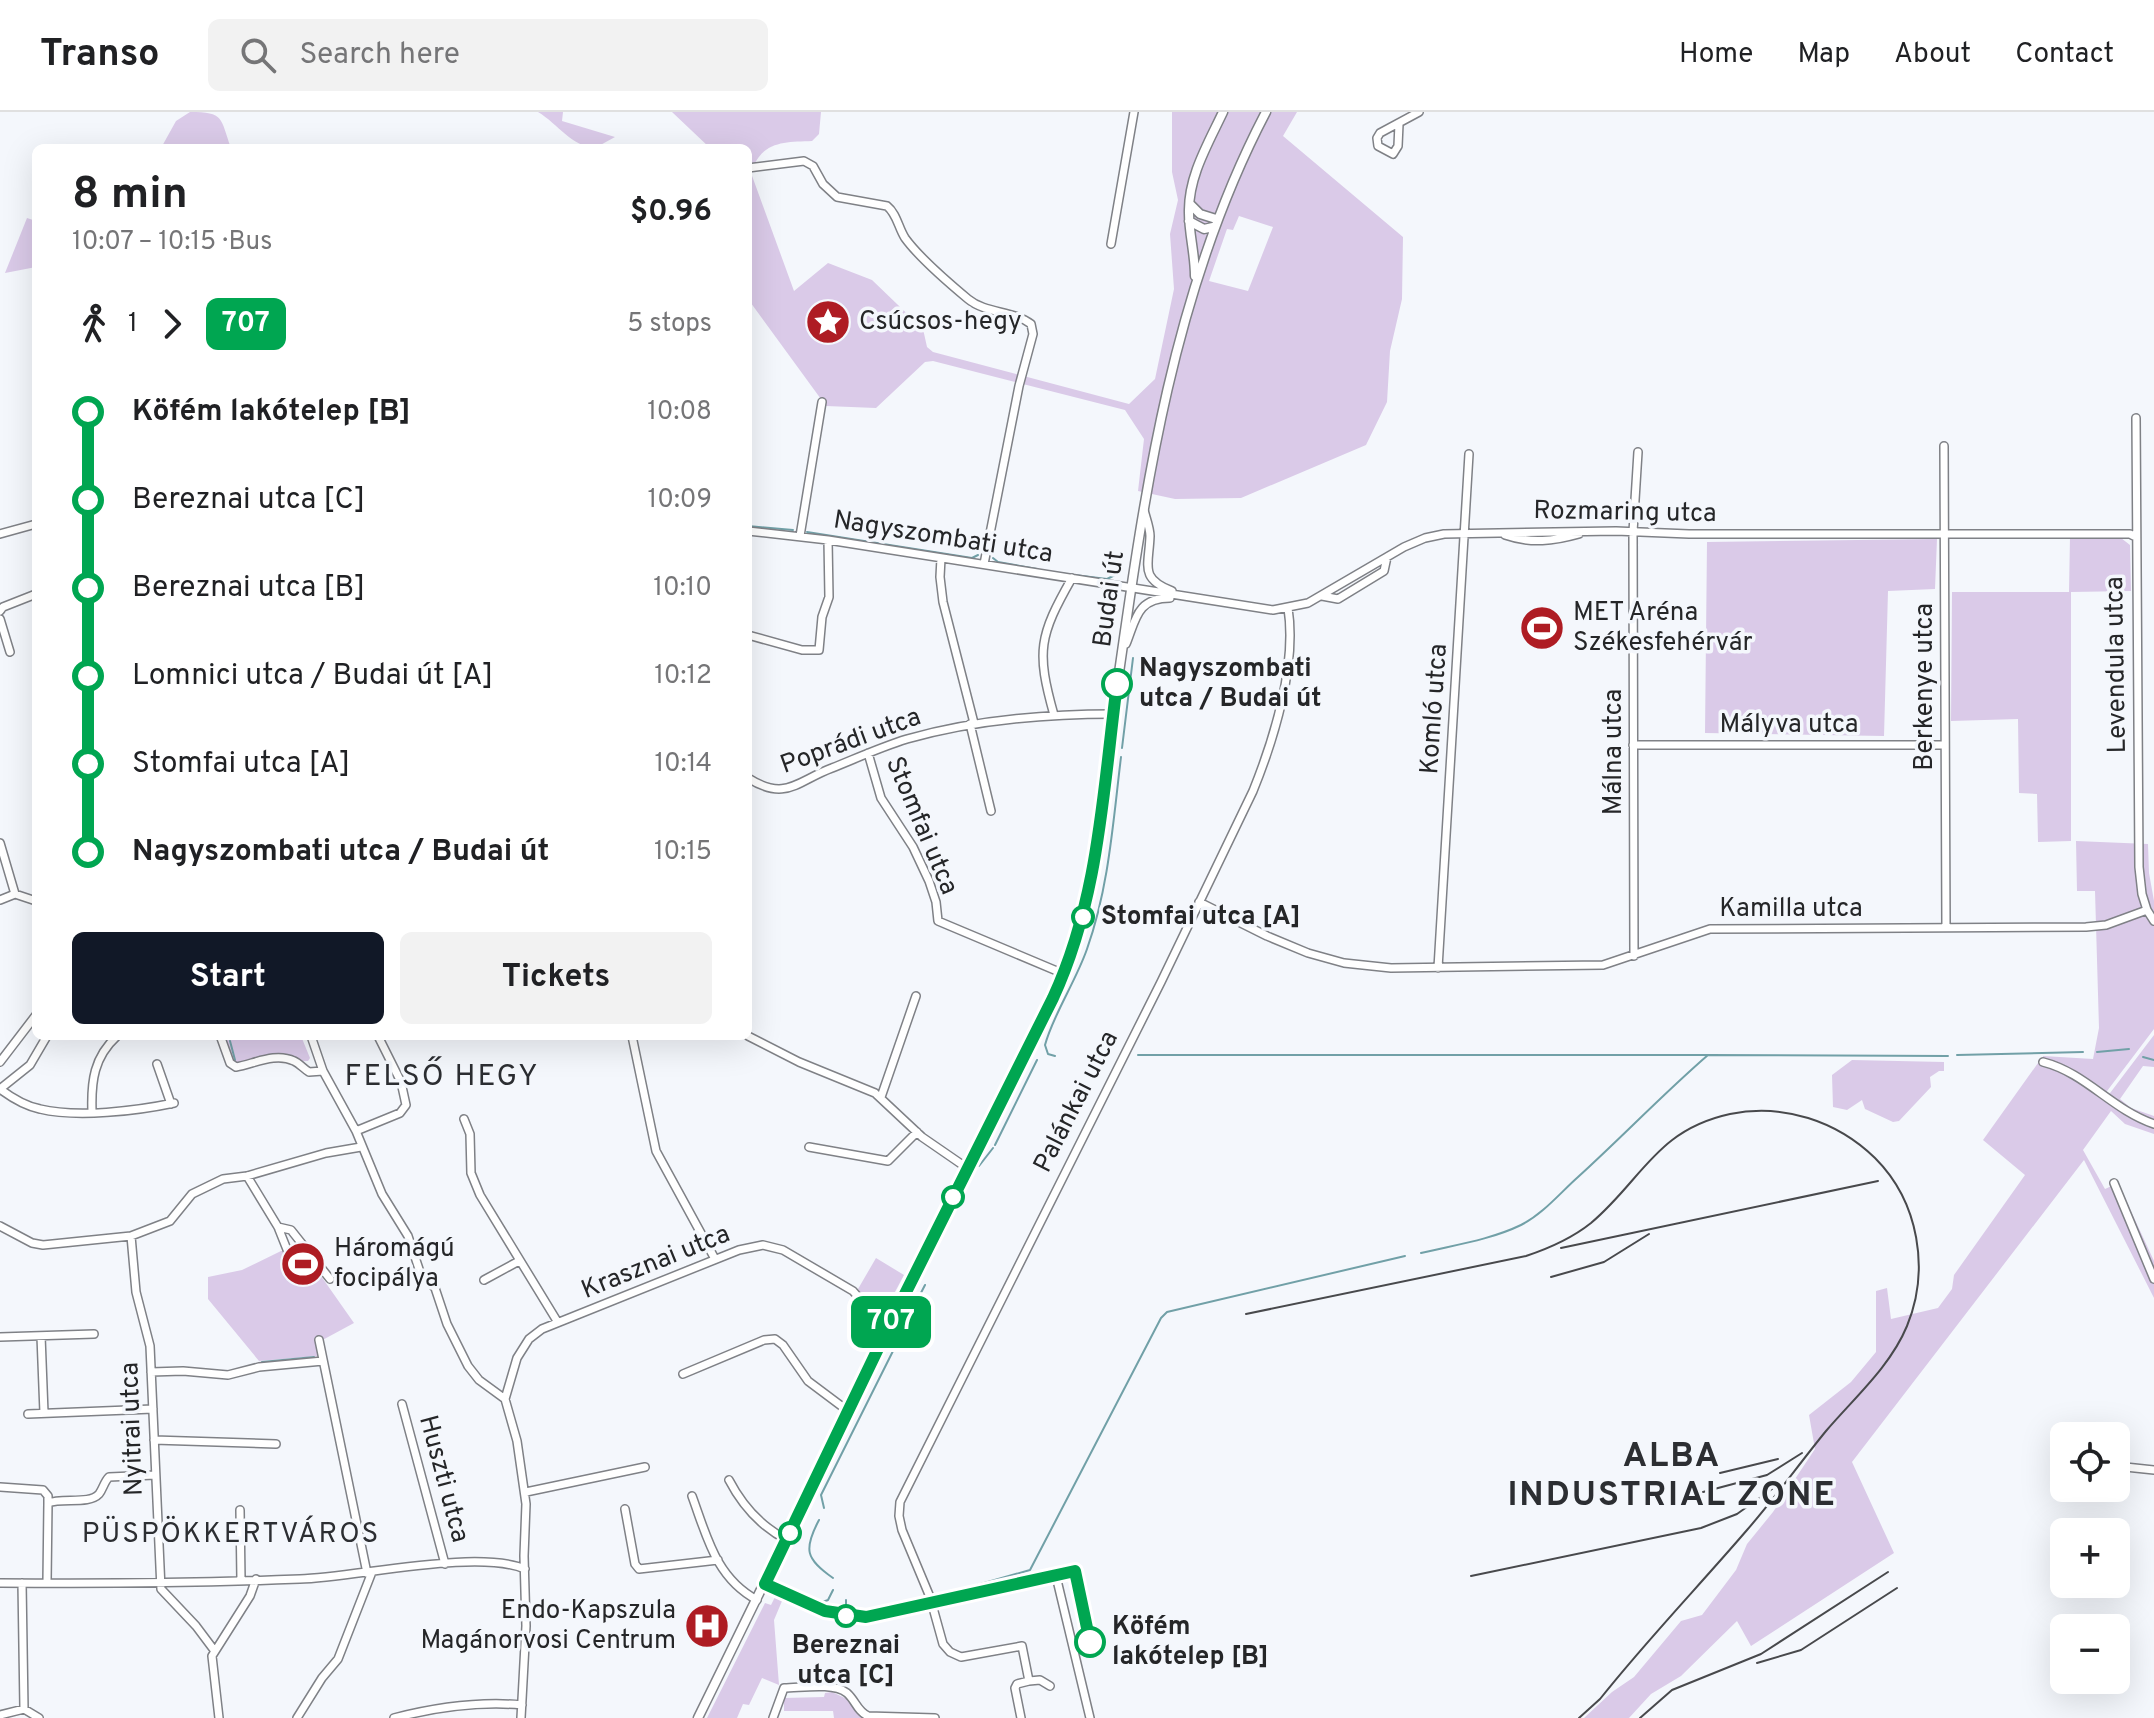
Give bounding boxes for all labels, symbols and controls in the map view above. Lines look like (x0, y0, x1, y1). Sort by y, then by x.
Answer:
search box (208, 19, 768, 91)
text: Transo (40, 31, 160, 80)
icon: search (236, 33, 280, 77)
text: Search here (300, 37, 460, 74)
text: Home (1679, 37, 1753, 73)
text: Map (1797, 37, 1850, 73)
text: About (1894, 37, 1971, 73)
text: Contact (2015, 37, 2114, 73)
text: 8 min (72, 168, 188, 224)
text: $0.96 (630, 194, 712, 231)
text: 10:07 – 10:15 · Bus (72, 226, 272, 259)
place icon: Csúcsos-hegy (804, 298, 852, 346)
icon: walk (72, 302, 116, 346)
icon: forward (150, 302, 194, 346)
text: 707 (222, 306, 270, 342)
place label: Csúcsos-hegy (859, 306, 1022, 339)
text: 1 (128, 308, 138, 341)
text: 5 stops (627, 308, 712, 341)
text: Köfém lakótelep [B] (132, 394, 411, 431)
text: 10:08 (647, 396, 712, 429)
text: Bereznai utca [C] (132, 482, 365, 519)
text: 10:09 (648, 484, 712, 517)
street label: Rozmaring utca (1533, 495, 1717, 531)
street label: Nagyszombati utca (831, 504, 1055, 572)
street label: Budai út (1087, 549, 1133, 649)
text: Bereznai utca [B] (132, 570, 365, 607)
text: 10:10 (653, 572, 712, 605)
street label: Levendula utca (2099, 576, 2135, 754)
place label: MET Aréna Székesfehérvár (1573, 597, 1753, 660)
street label: Berkenye utca (1909, 603, 1942, 771)
sports icon: MET Aréna Székesfehérvár (1518, 604, 1566, 652)
street label: Komló utca (1414, 643, 1456, 775)
place label: Nagyszombati utca / Budai út (1139, 653, 1322, 716)
text: Lomnici utca / Budai út [A] (132, 658, 493, 695)
text: 10:12 (654, 660, 712, 693)
marker: Nagyszombati utca / Budai út (1102, 669, 1132, 699)
street label: Málna utca (1598, 689, 1631, 815)
street label: Poprádi utca (776, 701, 926, 783)
street label: Mályva utca (1719, 709, 1859, 742)
text: Stomfai utca [A] (132, 746, 350, 783)
text: 10:14 (654, 748, 712, 781)
street label: Stomfai utca (877, 752, 965, 900)
text: Nagyszombati utca / Budai út (132, 834, 549, 871)
text: 10:15 (654, 836, 712, 869)
street label: Kamilla utca (1719, 893, 1863, 926)
place label: Stomfai utca [A] (1101, 901, 1301, 934)
marker: Stomfai utca [A] (1072, 906, 1094, 928)
button: Start (72, 932, 384, 1024)
button: Tickets (400, 932, 712, 1024)
street label: Palánkai utca (1027, 1026, 1127, 1178)
district label: FELSŐ HEGY (345, 1056, 539, 1096)
unlabelled marker (942, 1186, 964, 1208)
street label: Krasznai utca (577, 1218, 735, 1308)
place label: Háromágú focipálya (334, 1233, 455, 1296)
sports icon: Háromágú focipálya (279, 1240, 327, 1288)
line badge: 707 (845, 1296, 937, 1348)
text: 707 (867, 1304, 915, 1340)
street label: Nyitrai utca (114, 1361, 152, 1497)
street label: Huszti utca (410, 1412, 476, 1546)
map controls (2050, 1422, 2130, 1694)
button: locate (2050, 1422, 2130, 1502)
district label: ALBA INDUSTRIAL ZONE (1507, 1436, 1837, 1518)
district label: PÜSPÖKKERTVÁROS (82, 1515, 380, 1553)
button: + (2050, 1518, 2130, 1598)
unlabelled marker (779, 1522, 801, 1544)
place label: Endo-Kapszula Magánorvosi Centrum (420, 1595, 676, 1658)
hospital icon: Endo-Kapszula Magánorvosi Centrum (683, 1602, 731, 1650)
marker: Bereznai utca [C] (835, 1605, 857, 1627)
place label: Köfém lakótelep [B] (1112, 1611, 1269, 1674)
button: − (2050, 1614, 2130, 1694)
marker: Köfém lakótelep [B] (1075, 1627, 1105, 1657)
place label: Bereznai utca [C] (792, 1630, 900, 1693)

